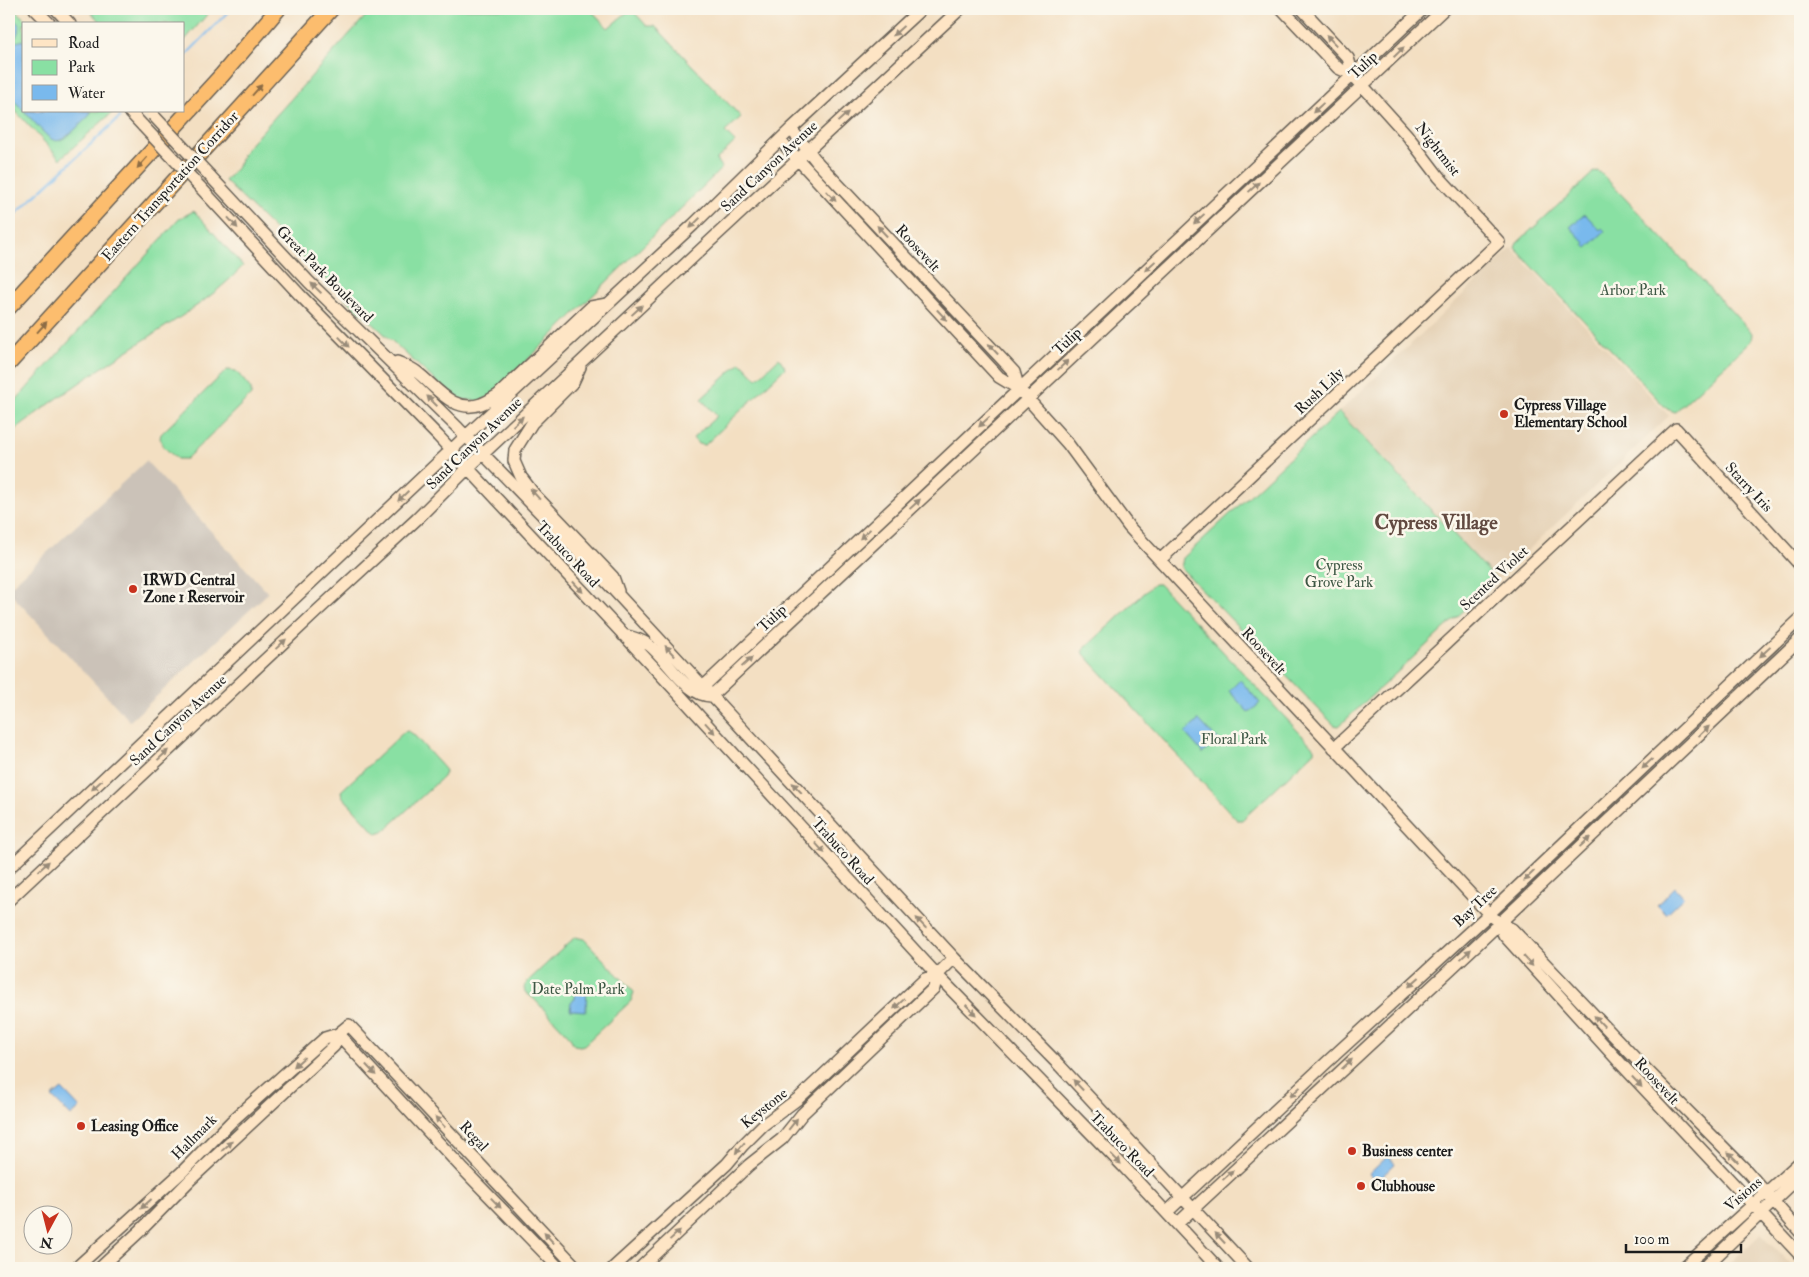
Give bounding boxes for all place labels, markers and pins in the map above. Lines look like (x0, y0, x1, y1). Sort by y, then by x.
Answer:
place label: Cypress Village Elementary School (1514, 396, 1627, 433)
marker: Cypress Village Elementary School (1498, 408, 1510, 420)
place label: IRWD Central Zone 1 Reservoir (143, 571, 245, 607)
marker: IRWD Central Zone 1 Reservoir (127, 583, 139, 595)
place label: Leasing Office (91, 1117, 179, 1137)
marker: Leasing Office (75, 1120, 87, 1132)
place label: Business center (1362, 1142, 1453, 1161)
marker: Business center (1346, 1145, 1358, 1157)
place label: Clubhouse (1371, 1177, 1436, 1196)
marker: Clubhouse (1355, 1180, 1367, 1192)

